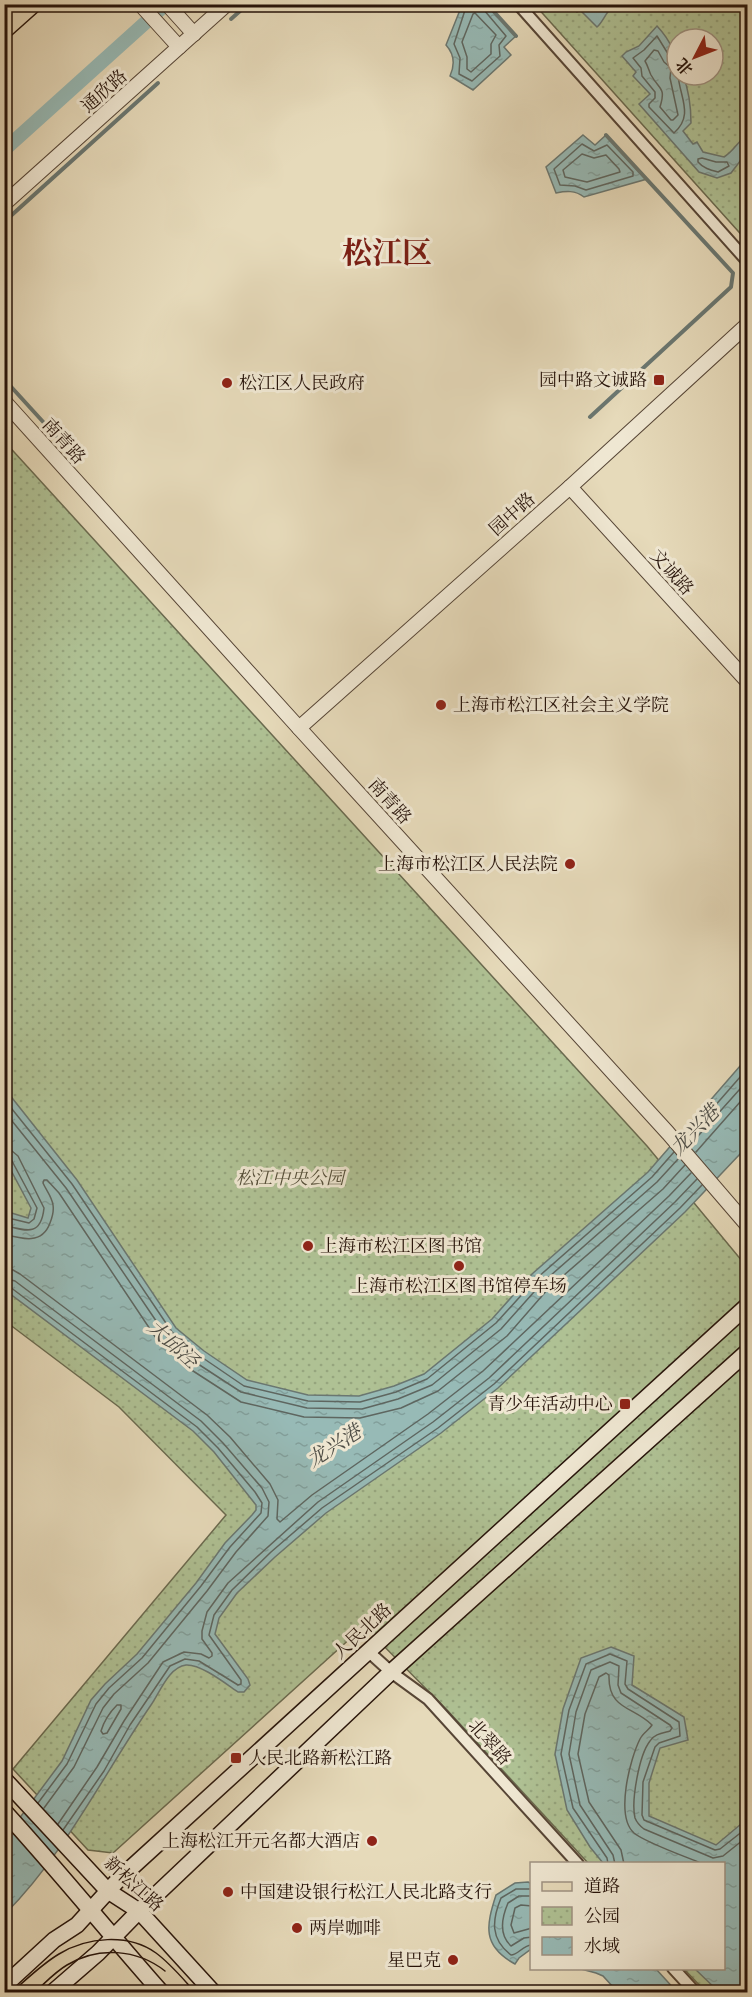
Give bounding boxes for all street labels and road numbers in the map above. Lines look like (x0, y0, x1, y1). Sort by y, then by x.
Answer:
street label: 通欣路 (76, 64, 132, 118)
street label: 南青路 (37, 413, 91, 469)
street label: 园中路 (484, 487, 540, 541)
street label: 文诚路 (645, 544, 699, 600)
street label: 南青路 (363, 773, 417, 829)
street label: 人民北路 (327, 1598, 397, 1664)
street label: 北翠路 (463, 1714, 517, 1770)
street label: 新松江路 (99, 1851, 169, 1917)

